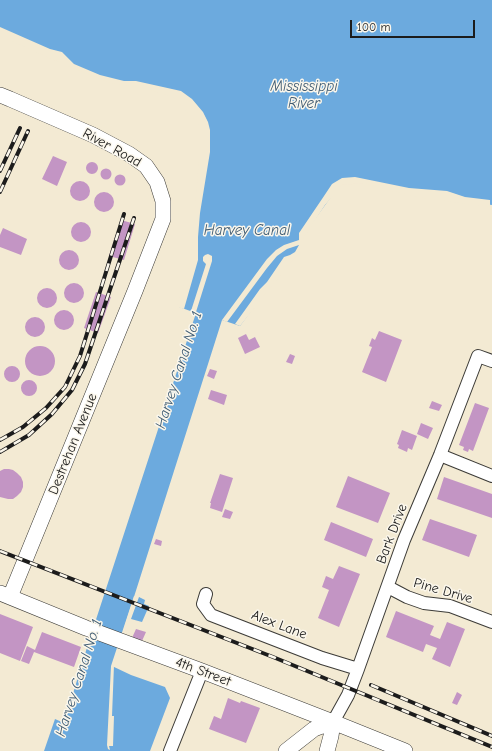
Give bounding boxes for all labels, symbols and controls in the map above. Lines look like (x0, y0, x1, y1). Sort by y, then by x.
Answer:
scale bar (352, 12, 477, 38)
text: 100 m (357, 20, 390, 34)
water label: Mississippi River (270, 78, 338, 113)
street label: River Road (80, 125, 144, 171)
water label: Harvey Canal (204, 222, 290, 240)
water label: Harvey Canal No. 1 (152, 309, 206, 431)
street label: Destrehan Avenue (45, 391, 101, 497)
street label: Bark Drive (373, 502, 411, 566)
street label: Pine Drive (412, 575, 474, 607)
street label: Alex Lane (249, 607, 309, 643)
water label: Harvey Canal No. 1 (52, 617, 106, 739)
street label: 4th Street (173, 654, 233, 690)

